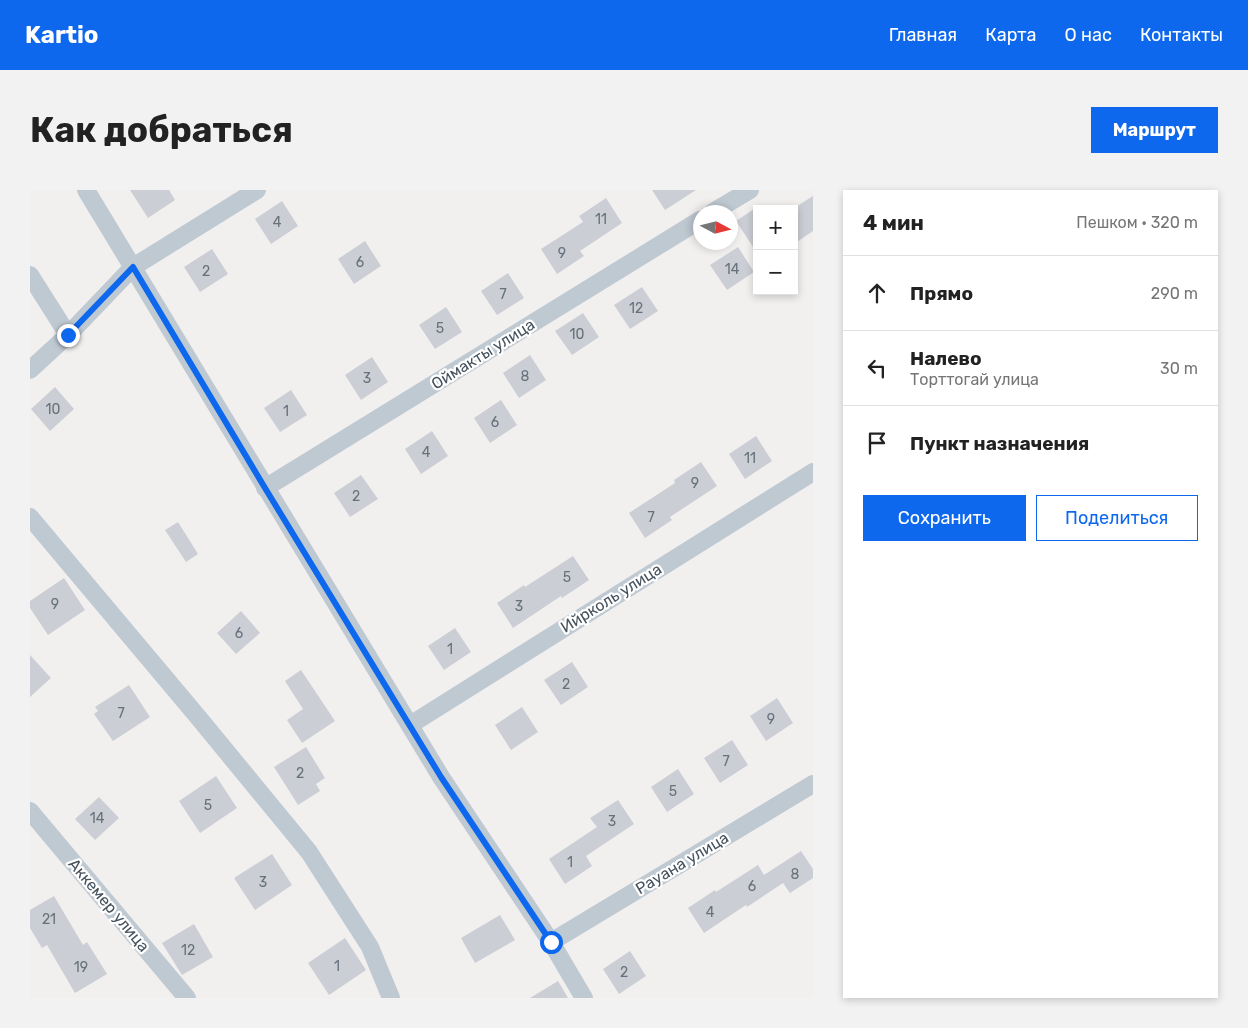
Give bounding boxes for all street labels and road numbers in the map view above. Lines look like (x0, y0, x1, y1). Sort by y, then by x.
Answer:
street label: Оймакты улица (428, 315, 538, 393)
street label: Ийрколь улица (557, 559, 665, 637)
street label: Рауана улица (632, 828, 732, 898)
street label: Аккемер улица (65, 855, 153, 955)

